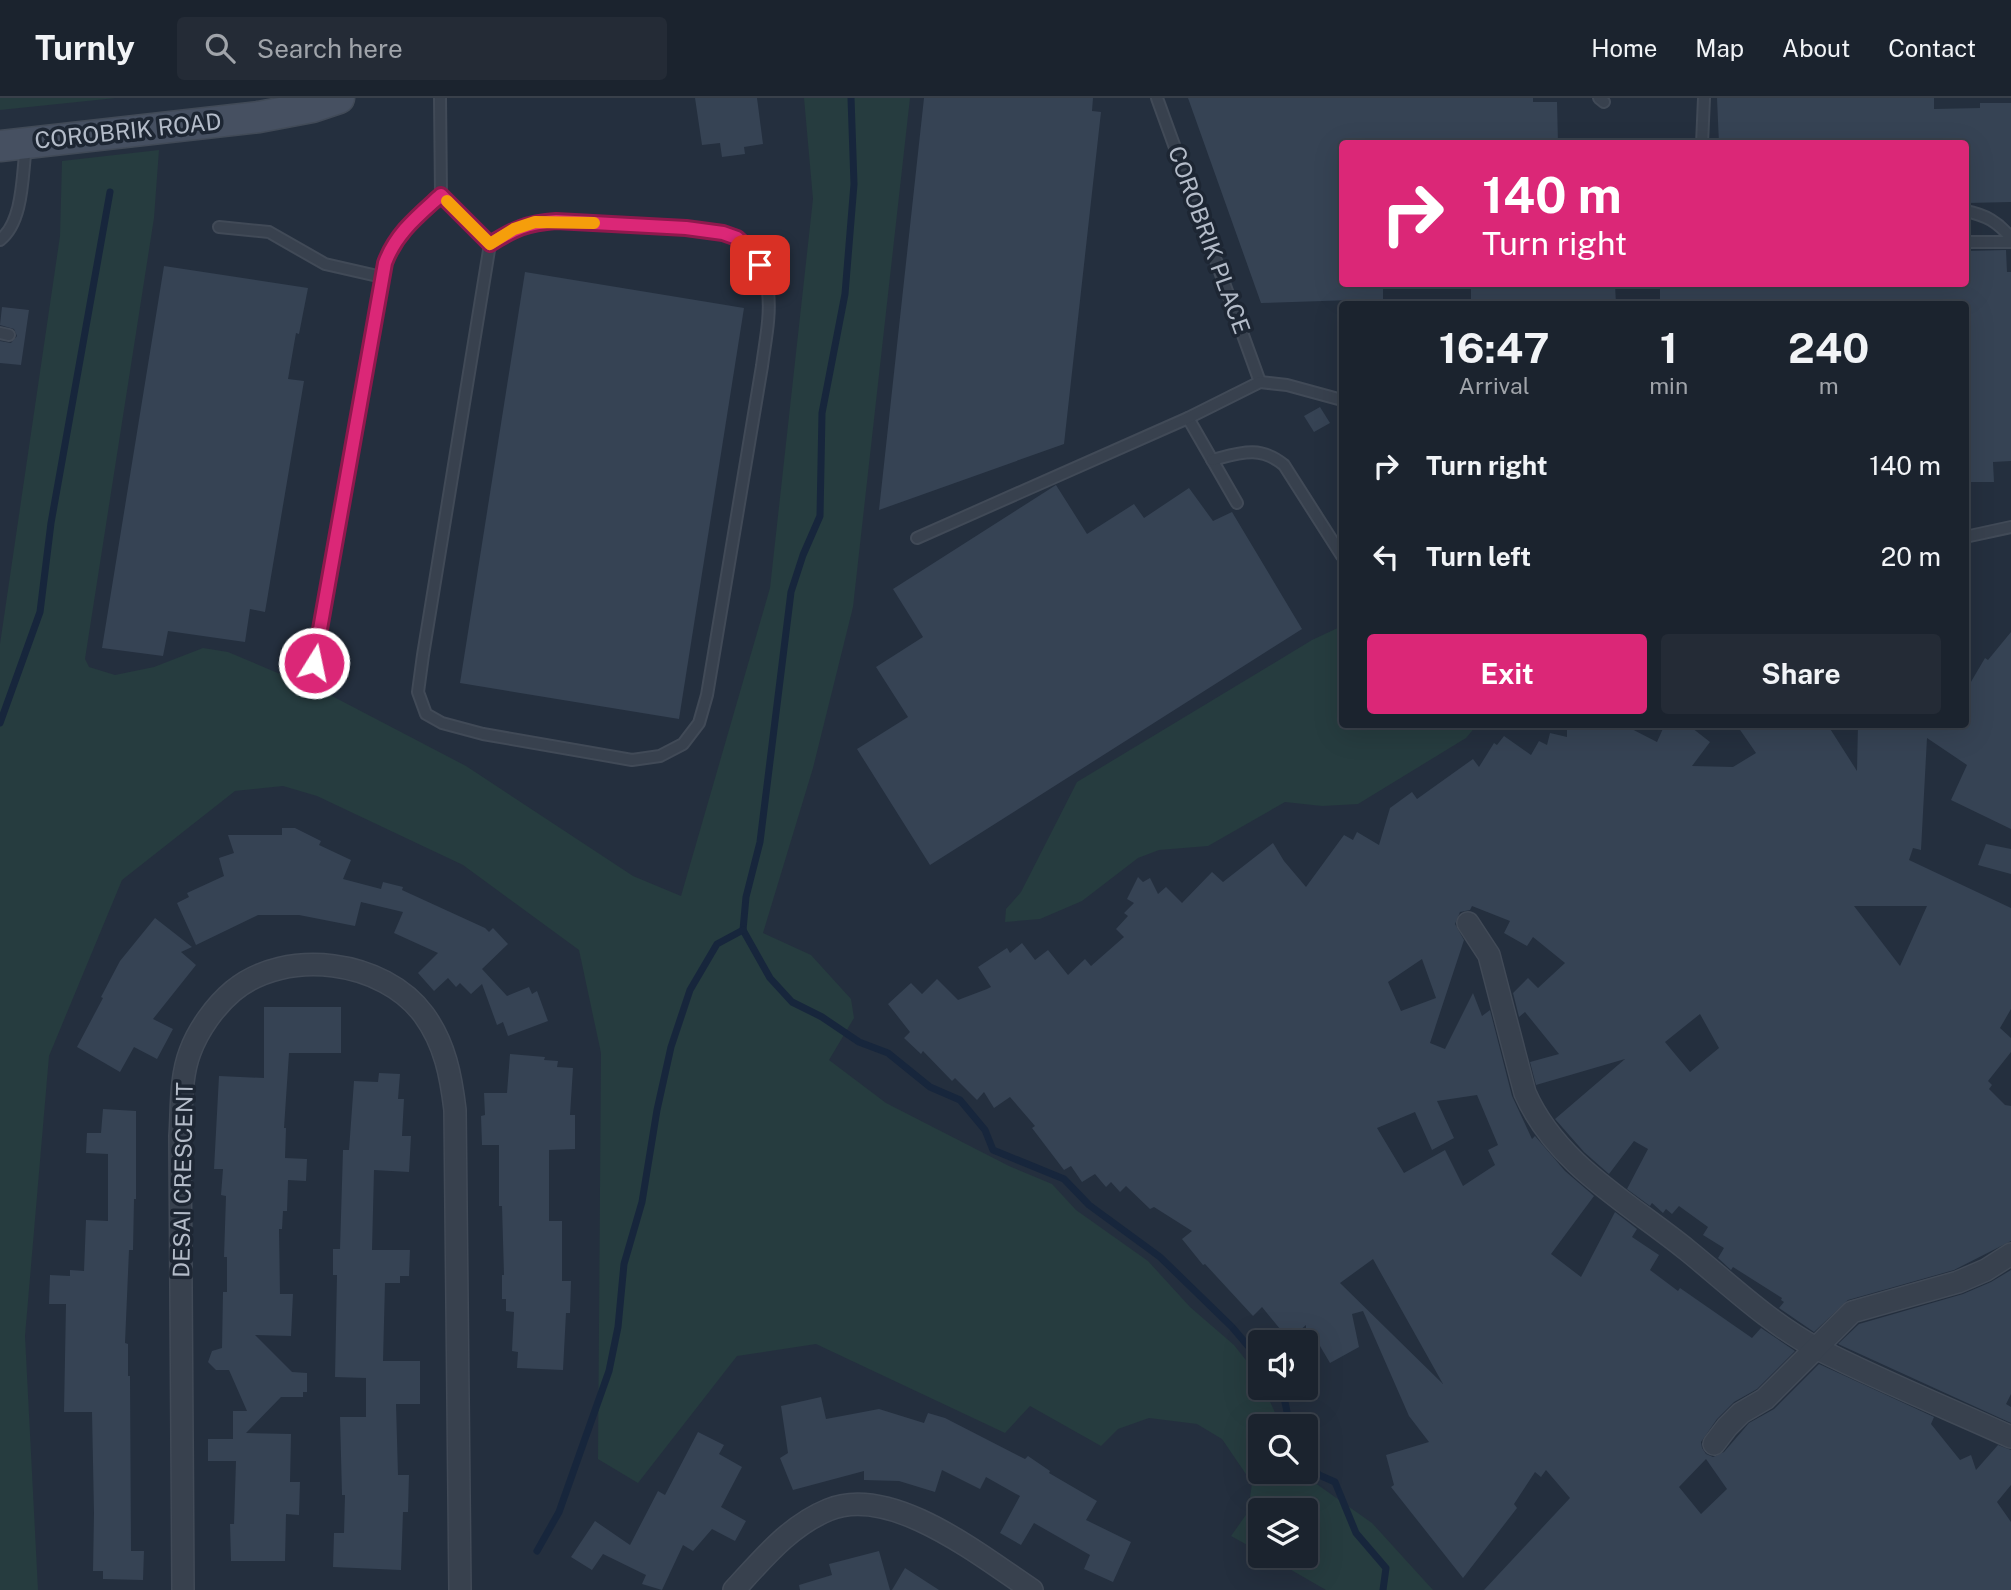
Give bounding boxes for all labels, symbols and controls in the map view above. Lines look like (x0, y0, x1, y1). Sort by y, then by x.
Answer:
search box (177, 17, 667, 80)
text: Turnly (35, 29, 135, 67)
icon: search (201, 29, 239, 67)
text: Search here (257, 33, 403, 64)
text: Home (1591, 34, 1657, 62)
text: Map (1695, 34, 1744, 62)
text: About (1782, 34, 1850, 62)
text: Contact (1888, 34, 1976, 62)
street label: COROBRIK ROAD (33, 107, 223, 154)
street label: COROBRIK PLACE (1163, 142, 1256, 337)
text: 140 m (1482, 166, 1622, 224)
icon: right (1367, 168, 1458, 259)
text: Turn right (1482, 225, 1627, 262)
pin (730, 235, 790, 295)
icon: arrive (741, 246, 779, 284)
text: 16:47 (1439, 323, 1549, 372)
text: 1 (1660, 323, 1678, 372)
text: 240 (1788, 323, 1869, 372)
text: Arrival (1459, 372, 1530, 399)
text: min (1649, 372, 1688, 399)
text: m (1819, 372, 1839, 399)
icon: right (1367, 447, 1405, 485)
text: Turn right (1426, 450, 1548, 481)
text: 140 m (1869, 450, 1941, 481)
icon: left (1367, 538, 1405, 576)
text: Turn left (1426, 541, 1531, 572)
text: 20 m (1881, 541, 1941, 572)
position arrow (277, 626, 351, 700)
button: Exit (1367, 634, 1647, 714)
button: Share (1661, 634, 1941, 714)
street label: DESAI CRESCENT (167, 1081, 198, 1278)
map controls (1248, 1330, 1318, 1568)
button: sound (1248, 1330, 1318, 1400)
button: search (1248, 1414, 1318, 1484)
button: layers (1248, 1498, 1318, 1568)

